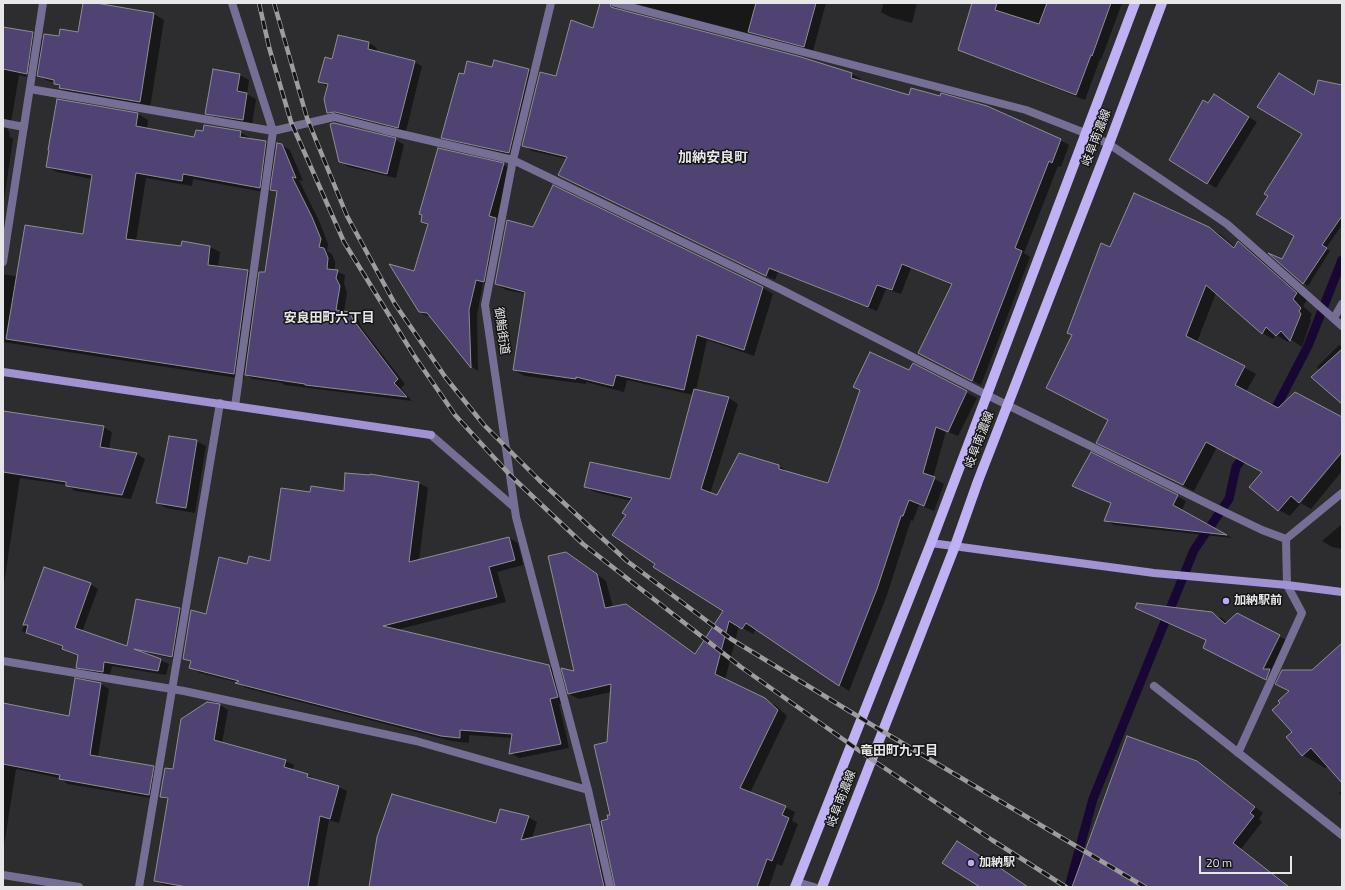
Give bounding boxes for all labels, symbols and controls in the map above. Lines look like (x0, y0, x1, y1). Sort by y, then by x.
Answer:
street label: 岐阜南濃線 (1080, 107, 1114, 169)
district label: 加納安良町 (678, 151, 748, 167)
street label: 御鮨街道 (491, 306, 511, 356)
district label: 安良田町六丁目 (284, 311, 374, 327)
street label: 岐阜南濃線 (963, 409, 997, 471)
place label: 加納駅前 (1234, 594, 1282, 608)
marker: 加納駅前 (1221, 596, 1231, 606)
district label: 竜田町九丁目 (860, 744, 938, 760)
street label: 岐阜南濃線 (825, 768, 859, 830)
scale bar (1201, 848, 1294, 874)
text: 20 m (1206, 853, 1232, 872)
place label: 加納駅 (979, 856, 1015, 870)
marker: 加納駅 (966, 858, 976, 868)

